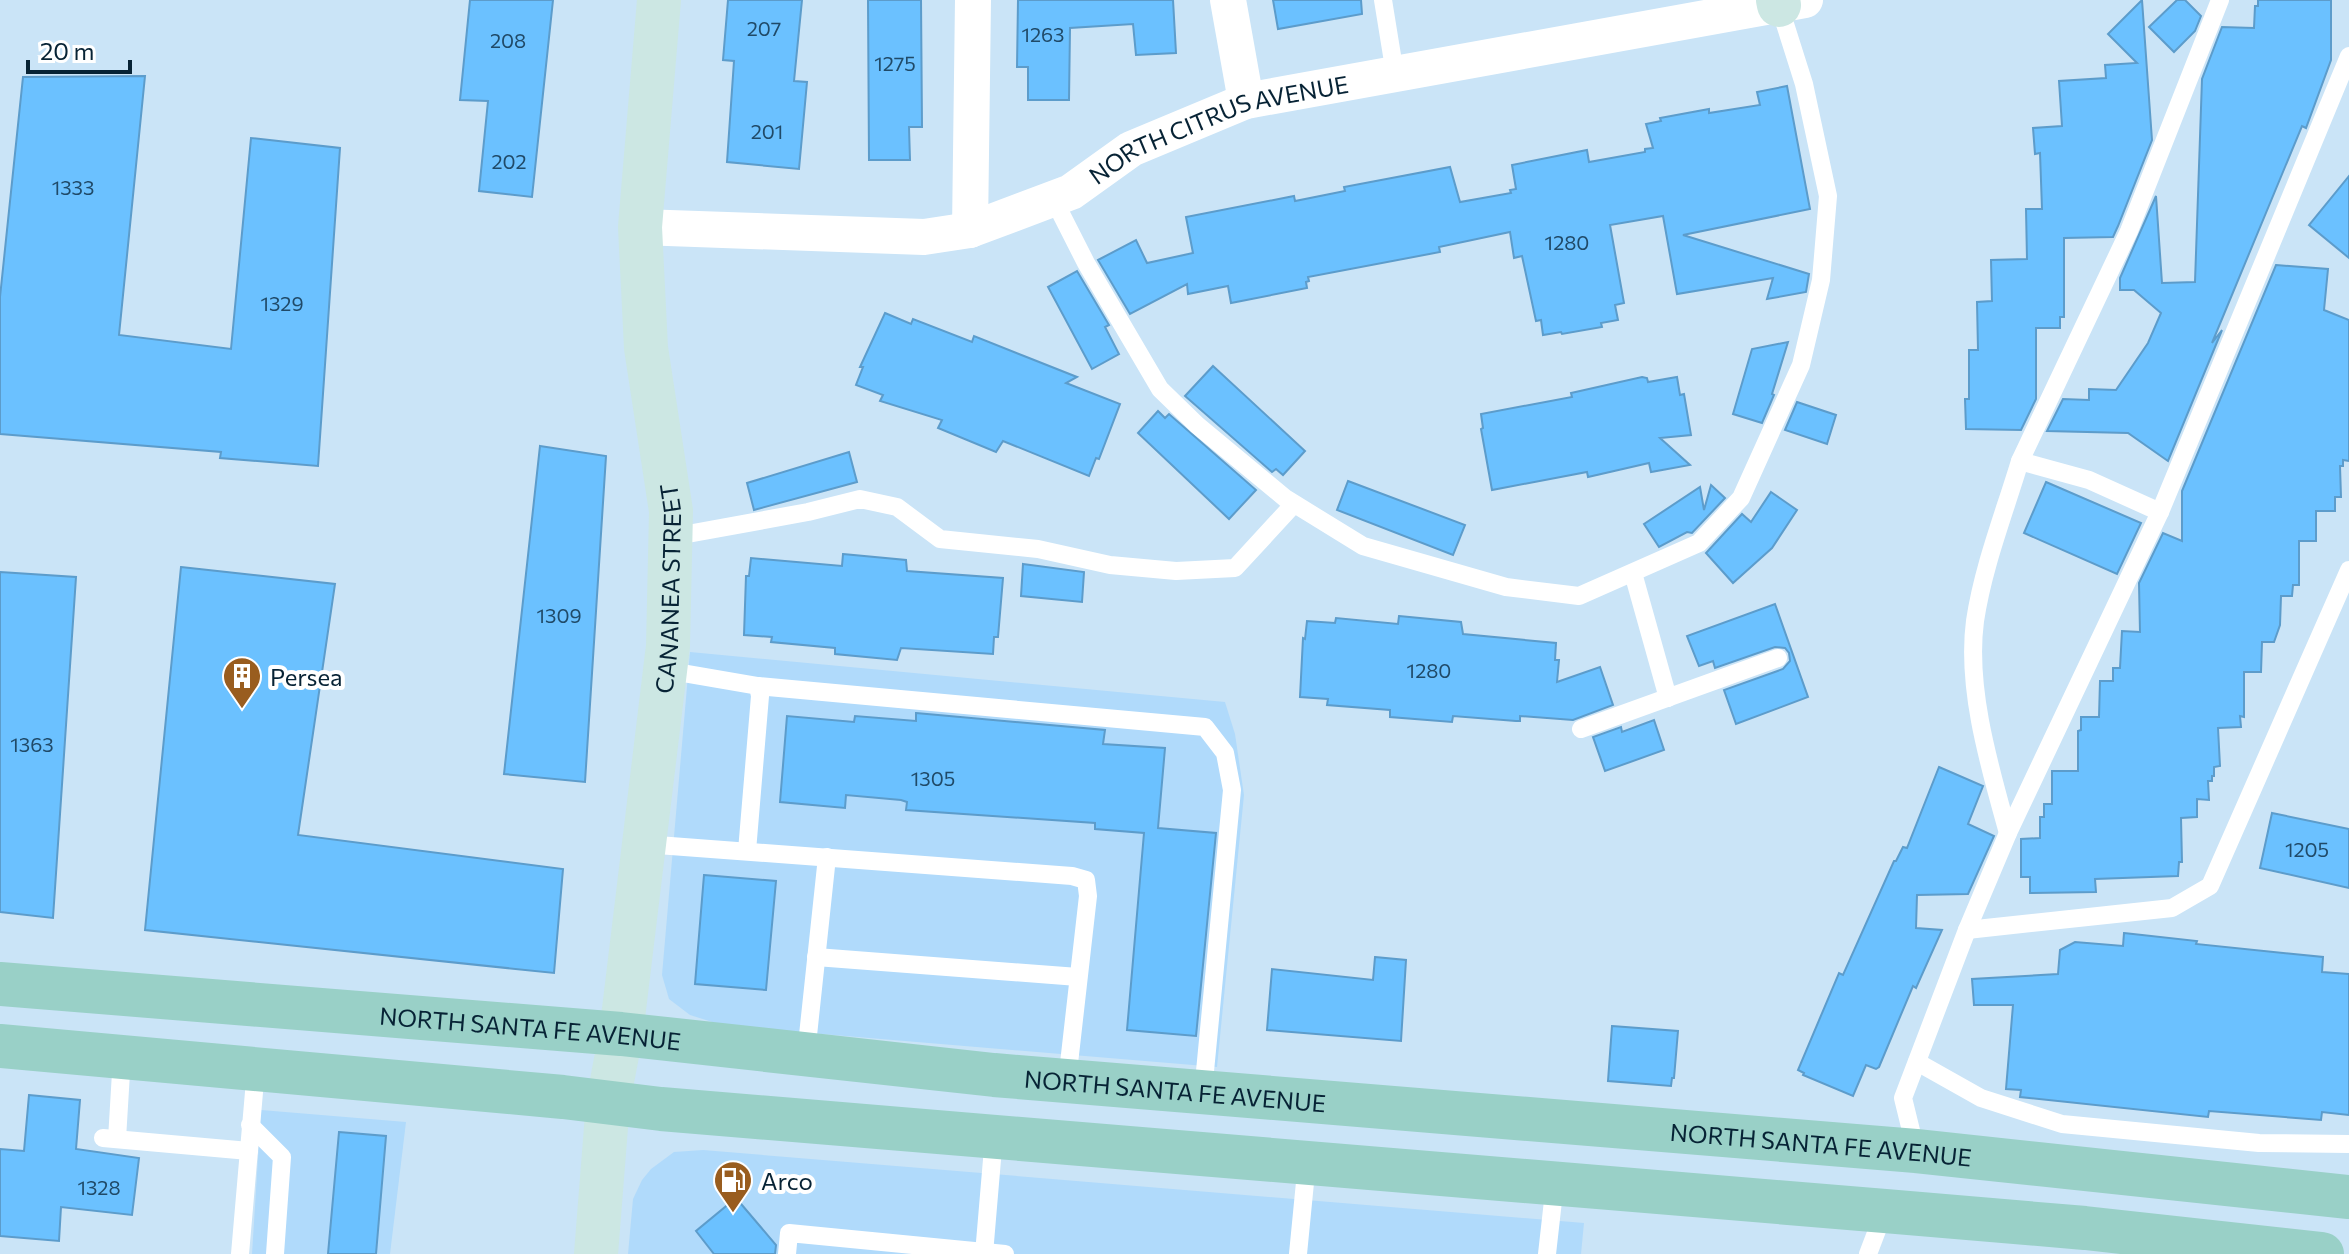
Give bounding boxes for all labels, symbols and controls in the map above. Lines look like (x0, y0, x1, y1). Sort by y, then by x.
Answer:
house number: 207 (747, 16, 781, 40)
house number: 1263 (1021, 22, 1065, 46)
scale bar (28, 24, 130, 74)
house number: 208 (490, 28, 526, 52)
text: 20 m (40, 36, 94, 65)
house number: 1275 (874, 51, 916, 75)
street label: NORTH CITRUS AVENUE (1083, 68, 1350, 189)
house number: 201 (751, 119, 783, 143)
house number: 202 (491, 149, 527, 173)
house number: 1333 (52, 175, 94, 199)
house number: 1280 (1545, 230, 1589, 254)
house number: 1329 (260, 291, 304, 315)
street label: CANANEA STREET (648, 482, 686, 695)
house number: 1309 (536, 603, 582, 627)
building icon: Persea (221, 655, 263, 710)
house number: 1280 (1407, 658, 1451, 682)
place label: Persea (270, 662, 343, 691)
house number: 1363 (10, 732, 54, 756)
house number: 1305 (911, 766, 955, 790)
house number: 1205 (2285, 837, 2329, 861)
street label: NORTH SANTA FE AVENUE (378, 1000, 683, 1055)
street label: NORTH SANTA FE AVENUE (1023, 1063, 1327, 1117)
street label: NORTH SANTA FE AVENUE (1669, 1116, 1973, 1171)
fuel station icon: Arco (712, 1159, 754, 1214)
place label: Arco (761, 1166, 813, 1195)
house number: 1328 (77, 1175, 121, 1199)

